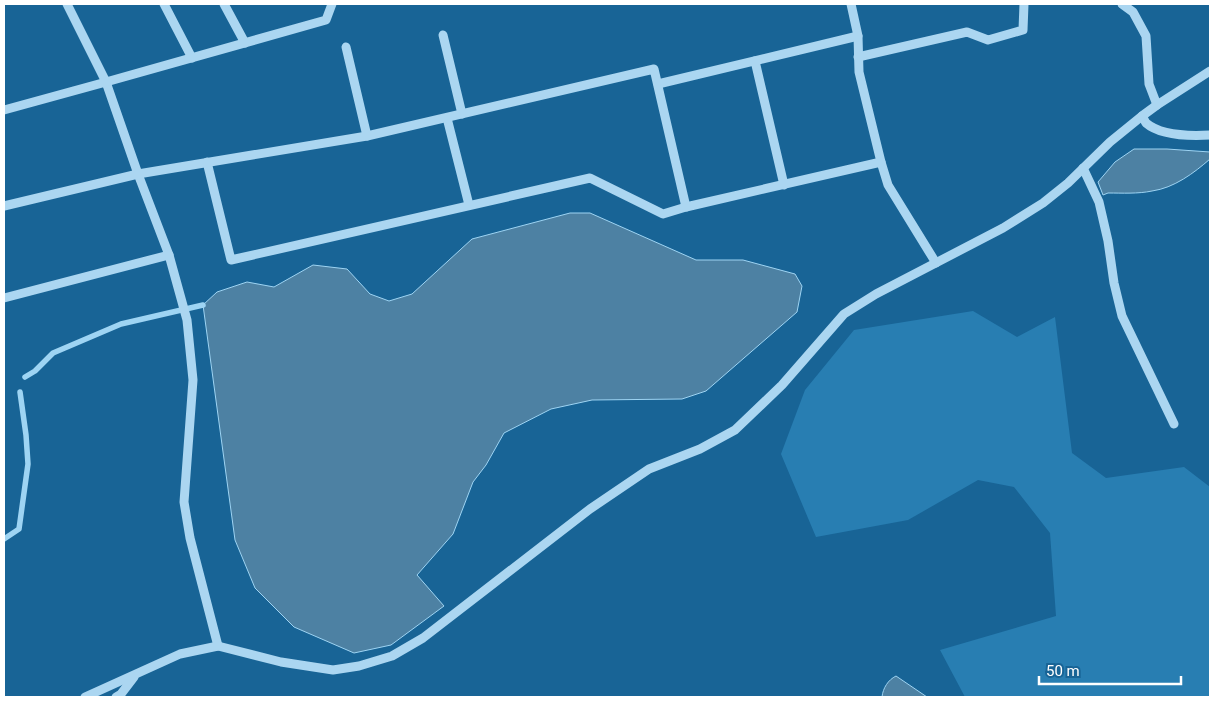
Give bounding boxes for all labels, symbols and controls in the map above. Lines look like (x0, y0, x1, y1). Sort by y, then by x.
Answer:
scale bar (1039, 654, 1182, 686)
text: 50 m (1046, 662, 1080, 680)

